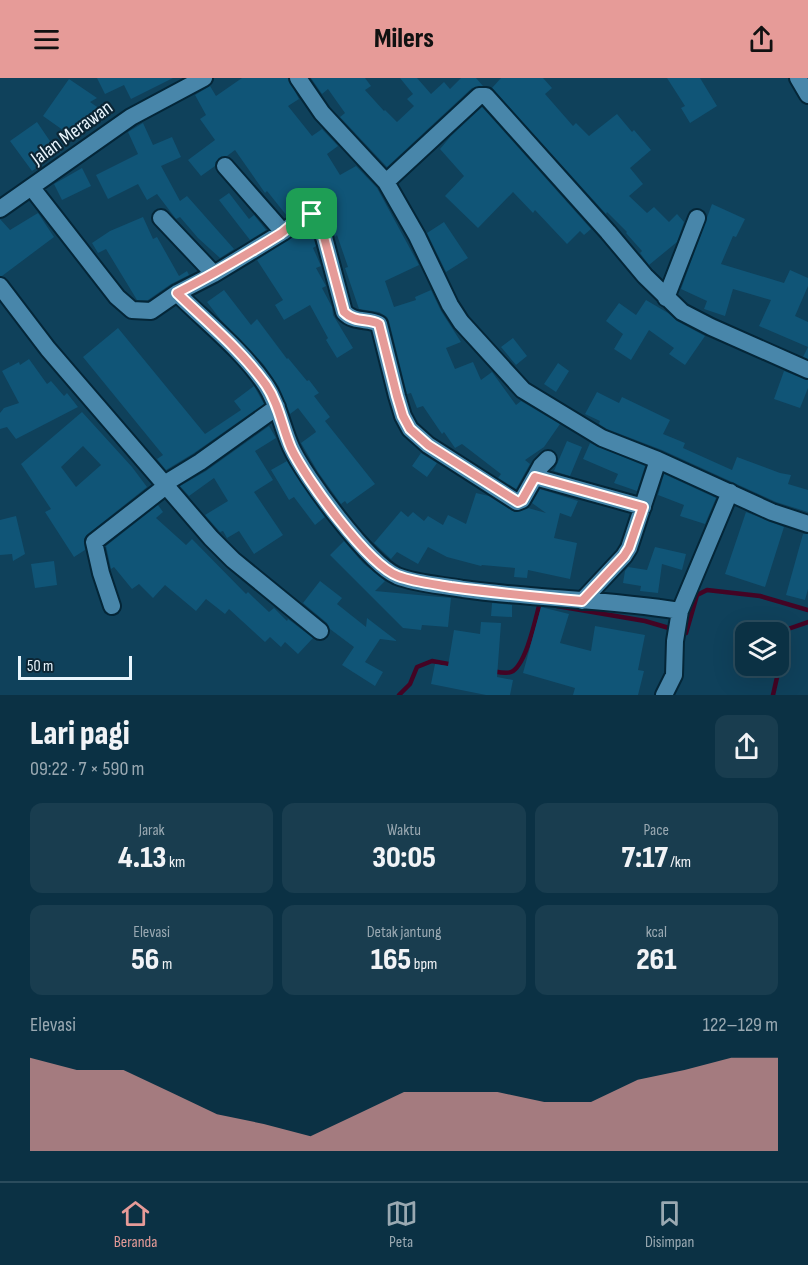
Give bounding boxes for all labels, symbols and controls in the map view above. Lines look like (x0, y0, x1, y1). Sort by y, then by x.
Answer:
icon: menu (30, 23, 63, 56)
text: Milers (374, 23, 434, 55)
icon: share (745, 23, 778, 56)
street label: Jalan Merawan (26, 95, 118, 171)
pin (286, 188, 337, 239)
icon: arrive (295, 197, 328, 230)
map controls (735, 622, 789, 676)
button: layers (735, 622, 789, 676)
scale bar (18, 653, 132, 680)
text: 50 m (27, 657, 53, 676)
text: Lari pagi (30, 714, 130, 754)
button: share (715, 715, 778, 778)
text: 09:22 · 7 × 590 m (30, 757, 144, 781)
text: Jarak (139, 821, 165, 840)
text: Waktu (387, 821, 421, 840)
text: Pace (644, 821, 669, 840)
text: 4.13 (118, 840, 166, 876)
text: 30:05 (372, 840, 436, 876)
text: 7:17 (622, 840, 668, 876)
text: km (166, 853, 185, 872)
text: /km (668, 853, 691, 872)
text: Elevasi (133, 923, 170, 942)
text: Detak jantung (367, 923, 441, 942)
text: kcal (646, 923, 667, 942)
text: 56 (131, 942, 159, 978)
text: 165 (371, 942, 411, 978)
text: 261 (636, 942, 677, 978)
text: m (159, 955, 172, 974)
text: bpm (411, 955, 437, 974)
text: Elevasi (30, 1013, 76, 1037)
text: 122–129 m (703, 1013, 778, 1037)
tab: Beranda (114, 1197, 157, 1252)
tab: Peta (385, 1197, 418, 1252)
tab: Disimpan (645, 1197, 694, 1252)

